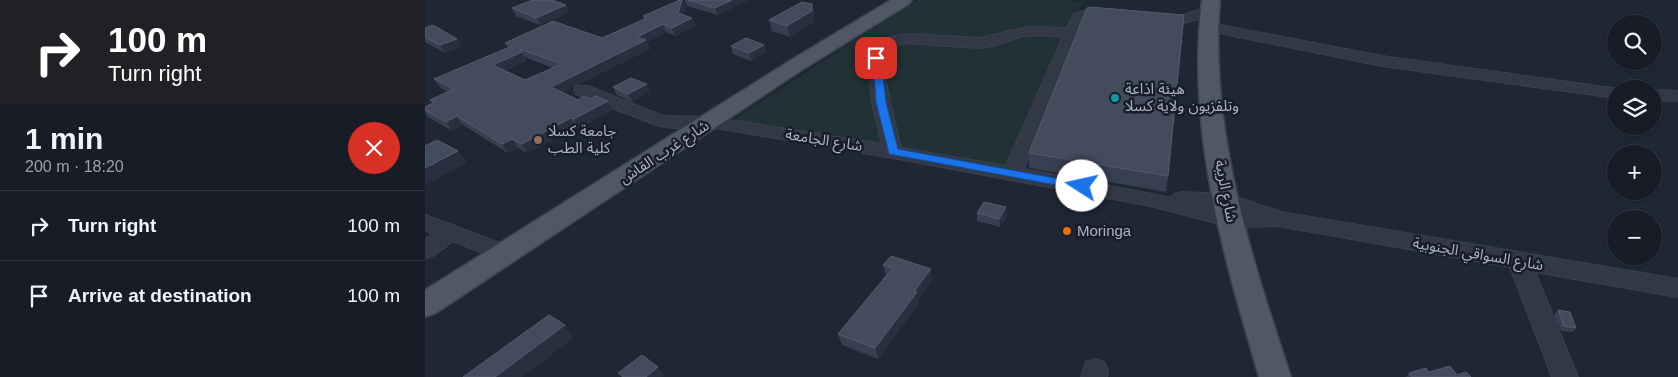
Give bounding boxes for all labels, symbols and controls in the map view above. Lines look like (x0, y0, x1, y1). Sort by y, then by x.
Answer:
map controls (1607, 15, 1662, 265)
button: search (1607, 15, 1662, 70)
icon: right (25, 20, 90, 85)
text: 100 m (108, 20, 207, 59)
pin (855, 37, 897, 79)
icon: arrive (862, 44, 890, 72)
text: Turn right (108, 61, 201, 86)
place label: هيئة اذاعة وتلفزيون ولاية كسلا (1125, 80, 1239, 115)
button: layers (1607, 80, 1662, 135)
marker: هيئة اذاعة وتلفزيون ولاية كسلا (1109, 92, 1121, 104)
street label: شارع غرب القاش (616, 116, 714, 190)
text: 1 min (25, 122, 103, 155)
button: close (348, 122, 400, 174)
place label: جامعة كسلا كلية الطب (548, 122, 616, 156)
street label: شارع الجامعة (784, 125, 864, 158)
marker: جامعة كسلا كلية الطب (532, 134, 544, 146)
button: + (1607, 145, 1662, 200)
text: 200 m · 18:20 (25, 158, 124, 175)
street label: شارع الريبة (1208, 158, 1241, 225)
position arrow (1055, 159, 1107, 211)
button: − (1607, 210, 1662, 265)
icon: right (25, 212, 53, 240)
text: Turn right (68, 215, 156, 236)
text: 100 m (347, 215, 400, 236)
place label: Moringa (1077, 222, 1132, 239)
marker: Moringa (1061, 225, 1073, 237)
street label: شارع السواقي الجنوبية (1411, 234, 1545, 277)
icon: arrive (25, 282, 53, 310)
text: Arrive at destination (68, 285, 252, 306)
text: 100 m (347, 285, 400, 306)

